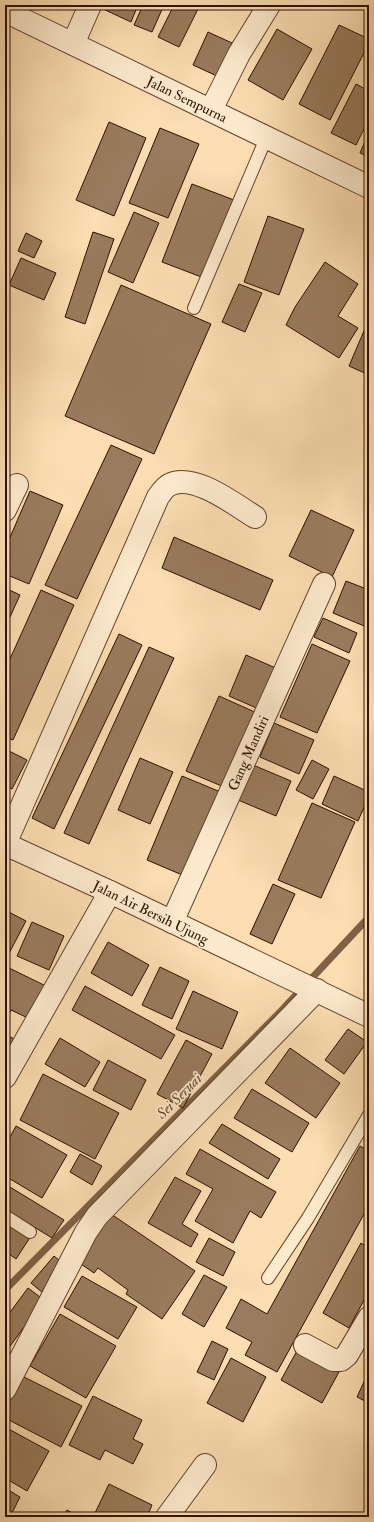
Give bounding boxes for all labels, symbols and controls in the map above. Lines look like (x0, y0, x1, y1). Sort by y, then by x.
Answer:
street label: Jalan Sempurna (142, 72, 230, 127)
street label: Gang Mandiri (224, 713, 273, 793)
street label: Jalan Air Bersih Ujung (89, 877, 212, 948)
water label: Sei Seruai (152, 1070, 206, 1124)

